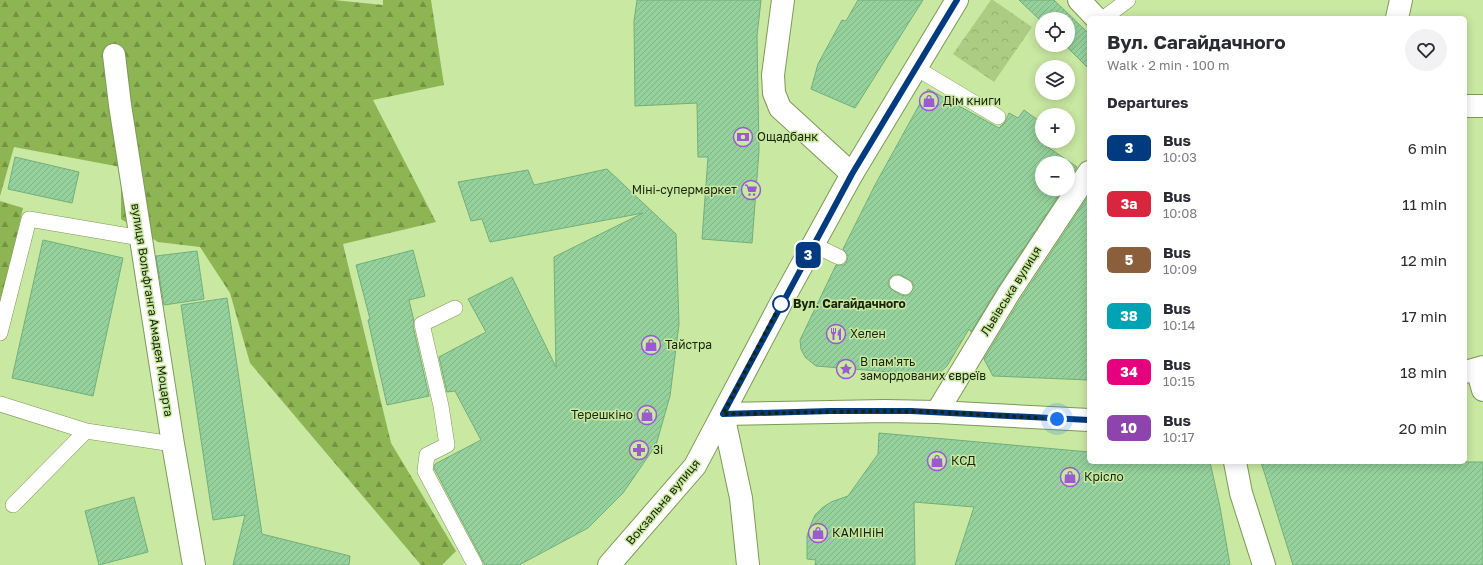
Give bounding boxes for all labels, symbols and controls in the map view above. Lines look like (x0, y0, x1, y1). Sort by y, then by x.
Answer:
map controls (1035, 12, 1075, 196)
button: locate (1035, 12, 1075, 52)
button: heart (1405, 29, 1447, 71)
text: Вул. Сагайдачного (1107, 30, 1286, 53)
text: Walk · 2 min · 100 m (1107, 57, 1230, 73)
button: layers (1035, 60, 1075, 100)
shop icon: Дім книги (918, 90, 940, 112)
place label: Дім книги (943, 93, 1001, 108)
text: Departures (1107, 93, 1188, 111)
button: + (1035, 108, 1075, 148)
bank icon: Ощадбанк (732, 126, 754, 148)
place label: Ощадбанк (757, 129, 818, 144)
text: Bus (1163, 131, 1191, 149)
text: 3 (1125, 139, 1133, 156)
text: 6 min (1408, 139, 1447, 157)
text: 10:03 (1163, 149, 1197, 165)
button: − (1035, 156, 1075, 196)
supermarket icon: Міні-супермаркет (740, 179, 762, 201)
place label: Міні-супермаркет (632, 182, 737, 197)
text: Bus (1163, 187, 1191, 205)
text: 3а (1121, 195, 1137, 212)
text: 11 min (1402, 195, 1447, 213)
street label: вулиця Вольфганга Амадея Моцарта (128, 202, 177, 418)
text: 10:08 (1163, 205, 1197, 221)
line badge: 3 (795, 242, 821, 268)
street label: Львівська вулиця (977, 243, 1044, 338)
text: Bus (1163, 243, 1191, 261)
text: 3 (804, 246, 812, 263)
text: 5 (1125, 251, 1133, 268)
text: 12 min (1401, 251, 1447, 269)
text: 10:09 (1163, 261, 1197, 277)
marker: Вул. Сагайдачного (772, 295, 790, 313)
place label: Вул. Сагайдачного (793, 296, 906, 311)
text: Bus (1163, 299, 1191, 317)
text: 38 (1120, 307, 1138, 324)
text: 17 min (1402, 307, 1447, 325)
text: 10:14 (1163, 317, 1196, 333)
restaurant icon: Хелен (825, 323, 847, 345)
place label: Хелен (850, 326, 886, 341)
shop icon: Тайстра (640, 334, 662, 356)
place label: Тайстра (665, 337, 712, 352)
place label: В пам'ять замордованих євреїв (860, 354, 986, 383)
text: Bus (1163, 355, 1191, 373)
place icon: В пам'ять замордованих євреїв (835, 358, 857, 380)
text: 34 (1120, 363, 1138, 380)
text: 18 min (1400, 363, 1447, 381)
text: 10:15 (1163, 373, 1195, 389)
shop icon: Терешкіно (636, 404, 658, 426)
place label: Терешкіно (571, 407, 633, 422)
your location (1047, 409, 1067, 429)
text: Bus (1163, 411, 1191, 429)
text: 10 (1121, 419, 1137, 436)
text: 20 min (1399, 419, 1447, 437)
text: 10:17 (1163, 429, 1194, 445)
pharmacy icon: 3і (628, 439, 650, 461)
place label: 3і (653, 442, 663, 457)
shop icon: КСД (926, 450, 948, 472)
place label: КСД (951, 453, 976, 468)
street label: Вокзальна вулиця (622, 456, 703, 548)
shop icon: Крісло (1059, 466, 1081, 488)
place label: Крісло (1084, 469, 1124, 484)
shop icon: КАМІНіН (807, 522, 829, 544)
place label: КАМІНіН (832, 525, 884, 540)

